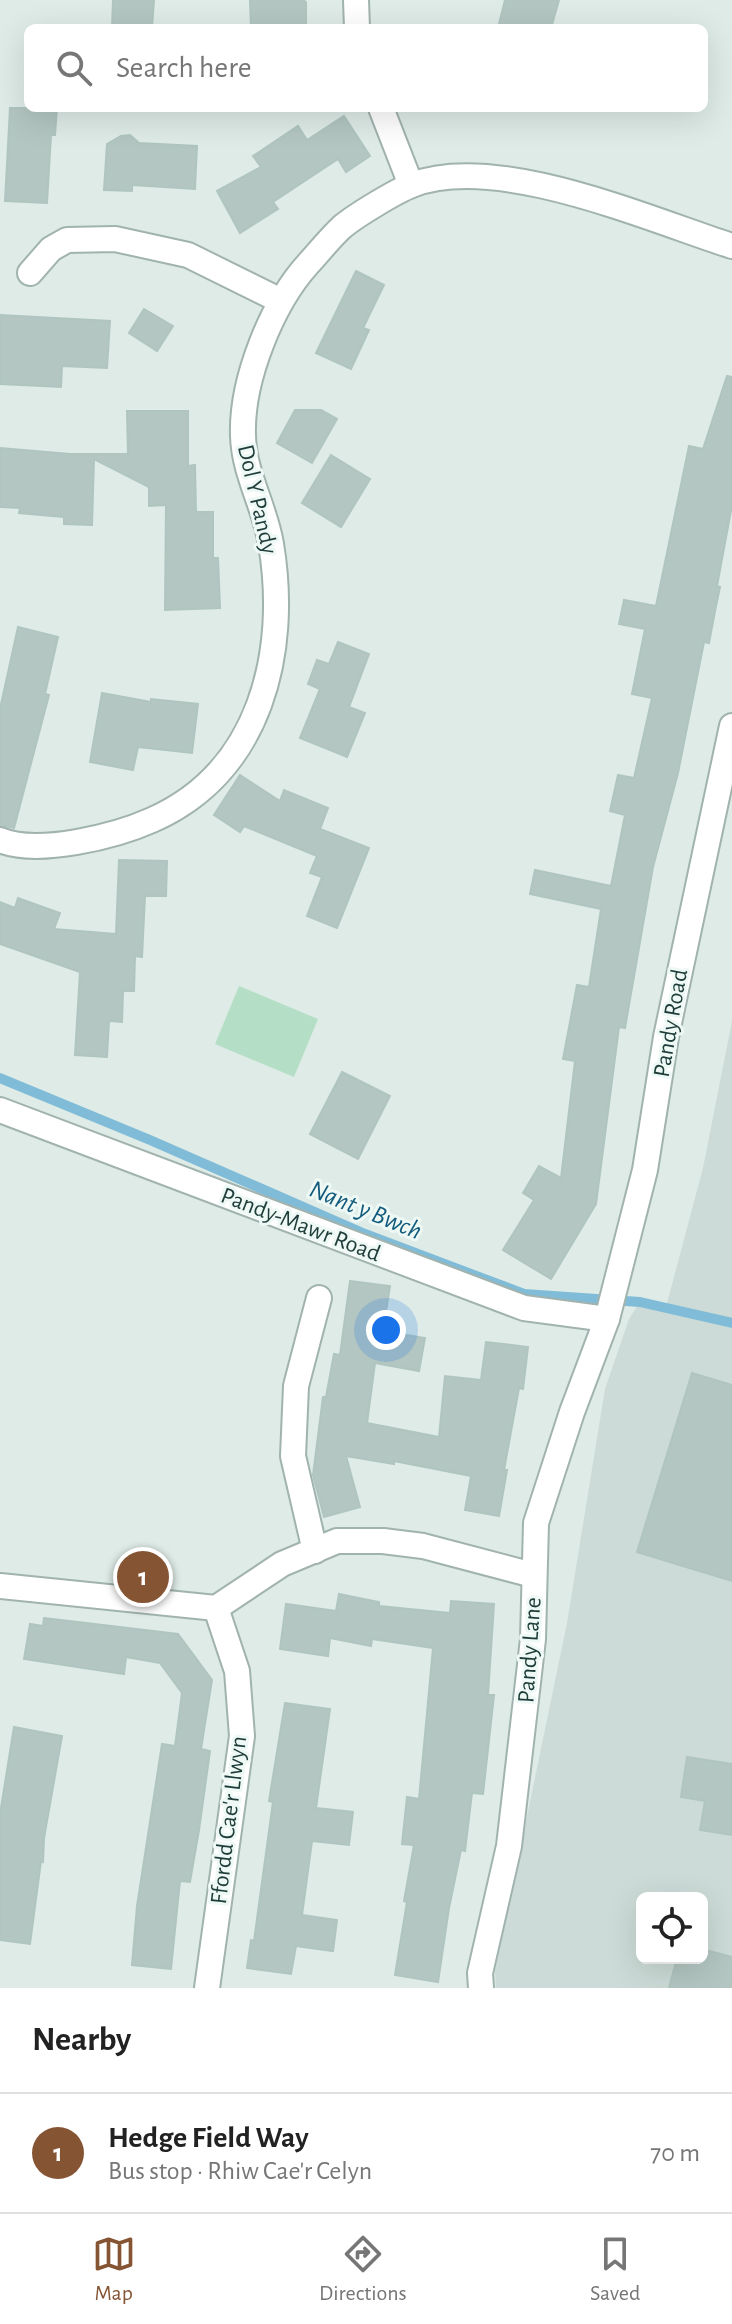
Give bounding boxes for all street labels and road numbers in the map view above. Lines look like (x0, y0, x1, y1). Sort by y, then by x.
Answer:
street label: Dol Y Pandy (233, 442, 281, 556)
street label: Pandy Road (650, 967, 692, 1079)
street label: Pandy-Mawr Road (218, 1183, 384, 1266)
street label: Pandy Lane (514, 1596, 546, 1704)
street label: Ffordd Cae'r Llwyn (207, 1735, 251, 1906)

